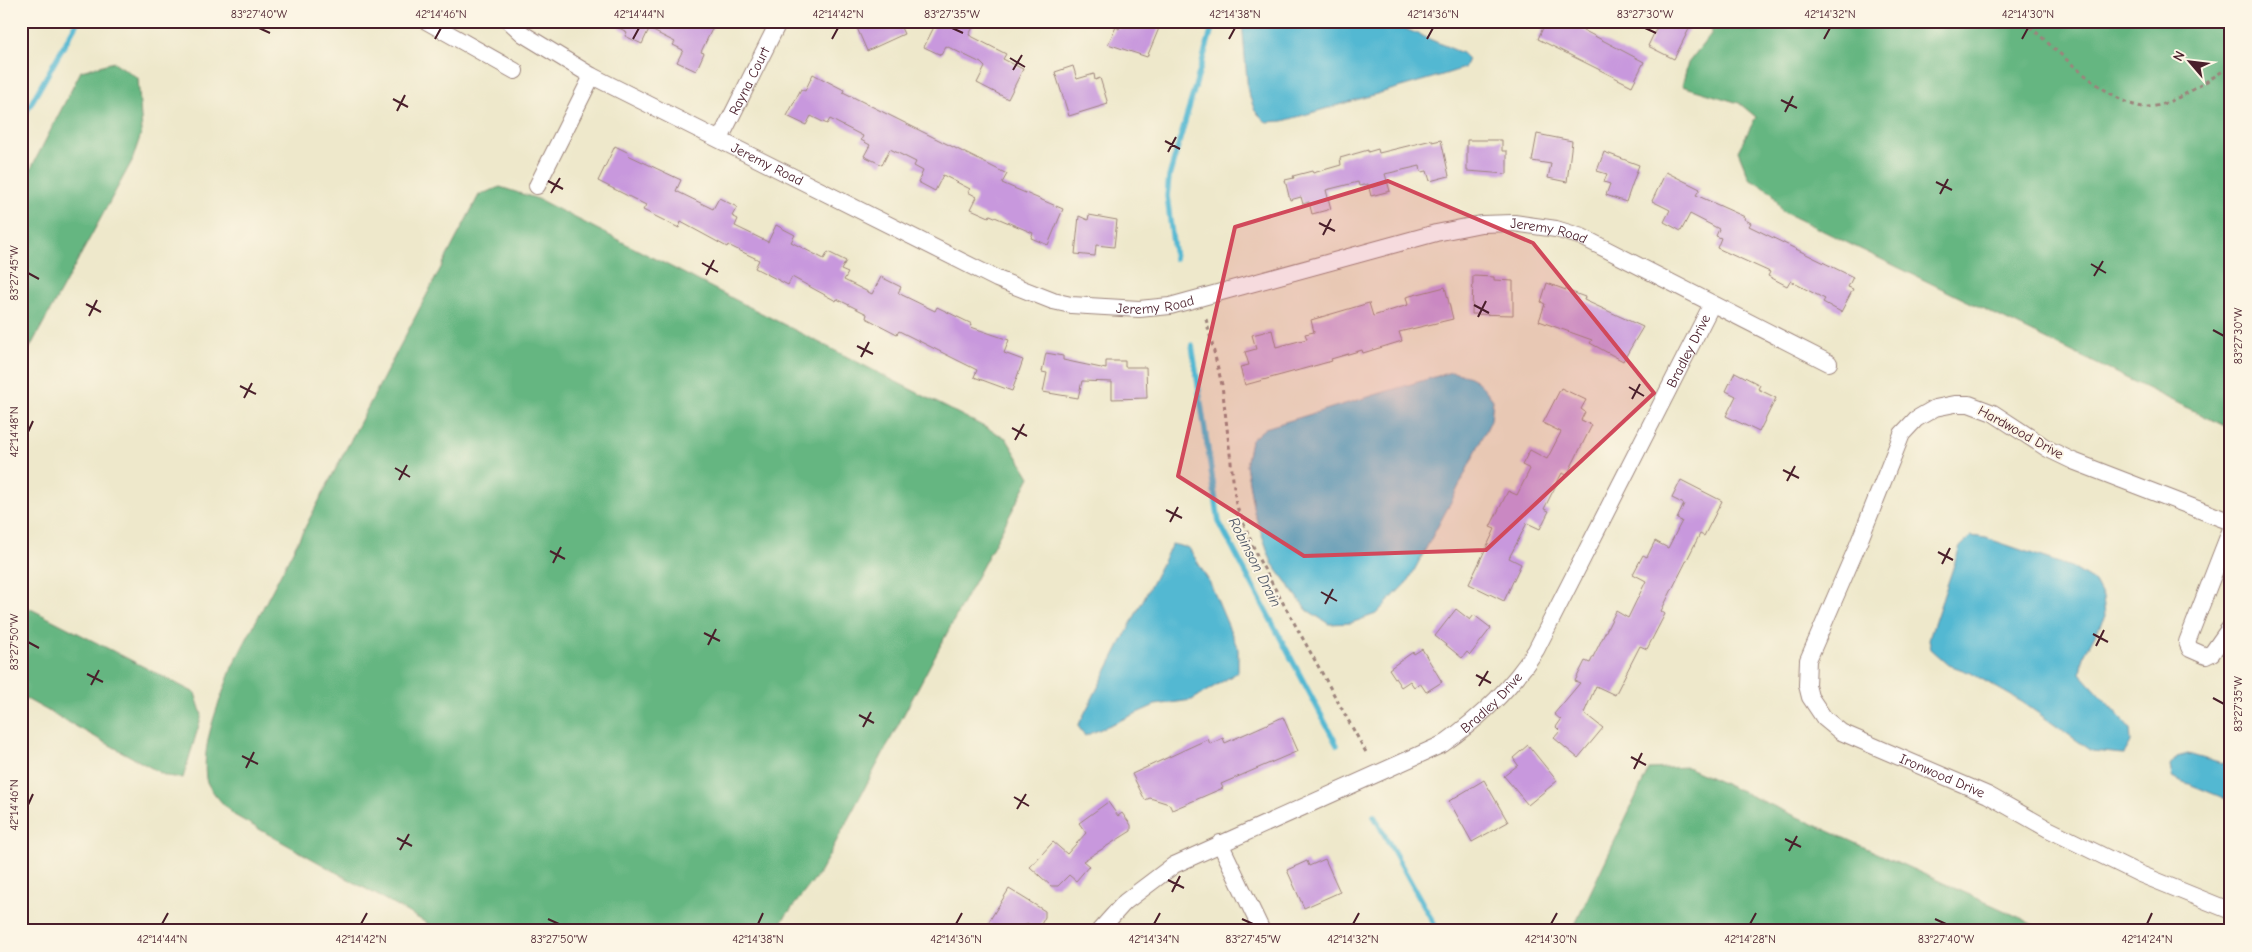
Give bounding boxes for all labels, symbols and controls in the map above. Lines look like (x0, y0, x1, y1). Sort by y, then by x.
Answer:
text: 83°27'40"W (231, 7, 288, 21)
text: 42°14'46"N (415, 7, 467, 21)
text: 42°14'44"N (614, 7, 664, 21)
text: 42°14'42"N (812, 7, 864, 21)
text: 83°27'35"W (924, 7, 980, 21)
text: 42°14'38"N (1209, 7, 1261, 21)
text: 42°14'36"N (1407, 7, 1459, 21)
text: 83°27'30"W (1617, 7, 1674, 21)
text: 42°14'32"N (1804, 7, 1856, 21)
text: 42°14'30"N (2002, 7, 2054, 21)
north arrow (2164, 38, 2214, 88)
street label: Rayna Court (725, 43, 774, 118)
text: N (2169, 48, 2189, 64)
street label: Jeremy Road (728, 139, 806, 190)
street label: Jeremy Road (1510, 215, 1590, 247)
text: 83°27'45"W (7, 245, 21, 301)
street label: Jeremy Road (1116, 292, 1196, 318)
text: 83°27'30"W (2231, 307, 2245, 364)
street label: Bradley Drive (1663, 312, 1714, 391)
street label: Hardwood Drive (1975, 402, 2066, 463)
text: 42°14'48"N (7, 406, 21, 458)
water label: Robinson Drain (1225, 514, 1285, 610)
text: 83°27'50"W (7, 613, 21, 671)
street label: Bradley Drive (1457, 669, 1526, 737)
text: 83°27'35"W (2231, 676, 2245, 732)
street label: Ironwood Drive (1897, 750, 1987, 802)
text: 42°14'46"N (7, 779, 21, 831)
text: 42°14'44"N (137, 932, 187, 946)
text: 42°14'42"N (335, 932, 387, 946)
text: 83°27'50"W (530, 932, 588, 946)
text: 42°14'38"N (732, 932, 784, 946)
text: 42°14'36"N (930, 932, 982, 946)
text: 42°14'34"N (1128, 932, 1180, 946)
text: 83°27'45"W (1225, 932, 1281, 946)
text: 42°14'32"N (1327, 932, 1379, 946)
text: 42°14'30"N (1525, 932, 1577, 946)
text: 42°14'28"N (1724, 932, 1776, 946)
text: 83°27'40"W (1918, 932, 1975, 946)
text: 42°14'24"N (2121, 932, 2173, 946)

